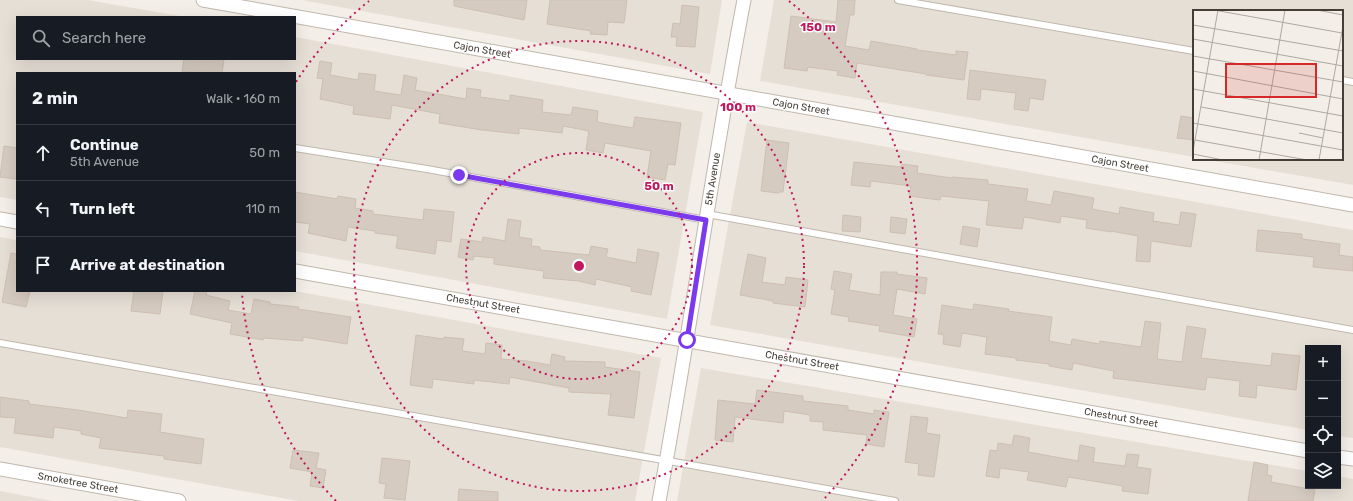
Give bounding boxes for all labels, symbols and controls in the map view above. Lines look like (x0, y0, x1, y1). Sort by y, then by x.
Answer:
inset map (1193, 10, 1343, 160)
search box (16, 16, 296, 60)
text: 150 m (800, 20, 836, 34)
icon: search (30, 27, 52, 49)
text: Search here (62, 29, 146, 47)
street label: Cajon Street (452, 39, 512, 61)
text: 2 min (32, 88, 78, 108)
text: Walk · 160 m (206, 91, 280, 106)
street label: Cajon Street (771, 96, 831, 118)
text: 100 m (720, 100, 756, 114)
text: Continue (70, 136, 139, 154)
icon: ahead (32, 142, 54, 164)
text: 50 m (249, 145, 280, 160)
street label: 5th Avenue (703, 151, 723, 206)
street label: Cajon Street (1090, 153, 1150, 175)
text: 5th Avenue (70, 154, 139, 169)
route end (450, 166, 468, 184)
text: 50 m (644, 179, 674, 193)
icon: left (32, 198, 54, 220)
text: Turn left (70, 200, 135, 218)
text: 110 m (246, 201, 280, 216)
icon: arrive (32, 254, 54, 276)
text: Arrive at destination (70, 256, 225, 274)
centre of rings (572, 259, 586, 273)
street label: Chestnut Street (445, 292, 521, 316)
route start (678, 331, 696, 349)
map controls (1305, 345, 1341, 489)
button: + (1305, 345, 1341, 381)
street label: Chestnut Street (764, 349, 840, 373)
button: − (1305, 381, 1341, 417)
street label: Chestnut Street (1083, 406, 1159, 430)
button: locate (1305, 417, 1341, 453)
button: layers (1305, 453, 1341, 489)
street label: Smoketree Street (37, 470, 119, 496)

